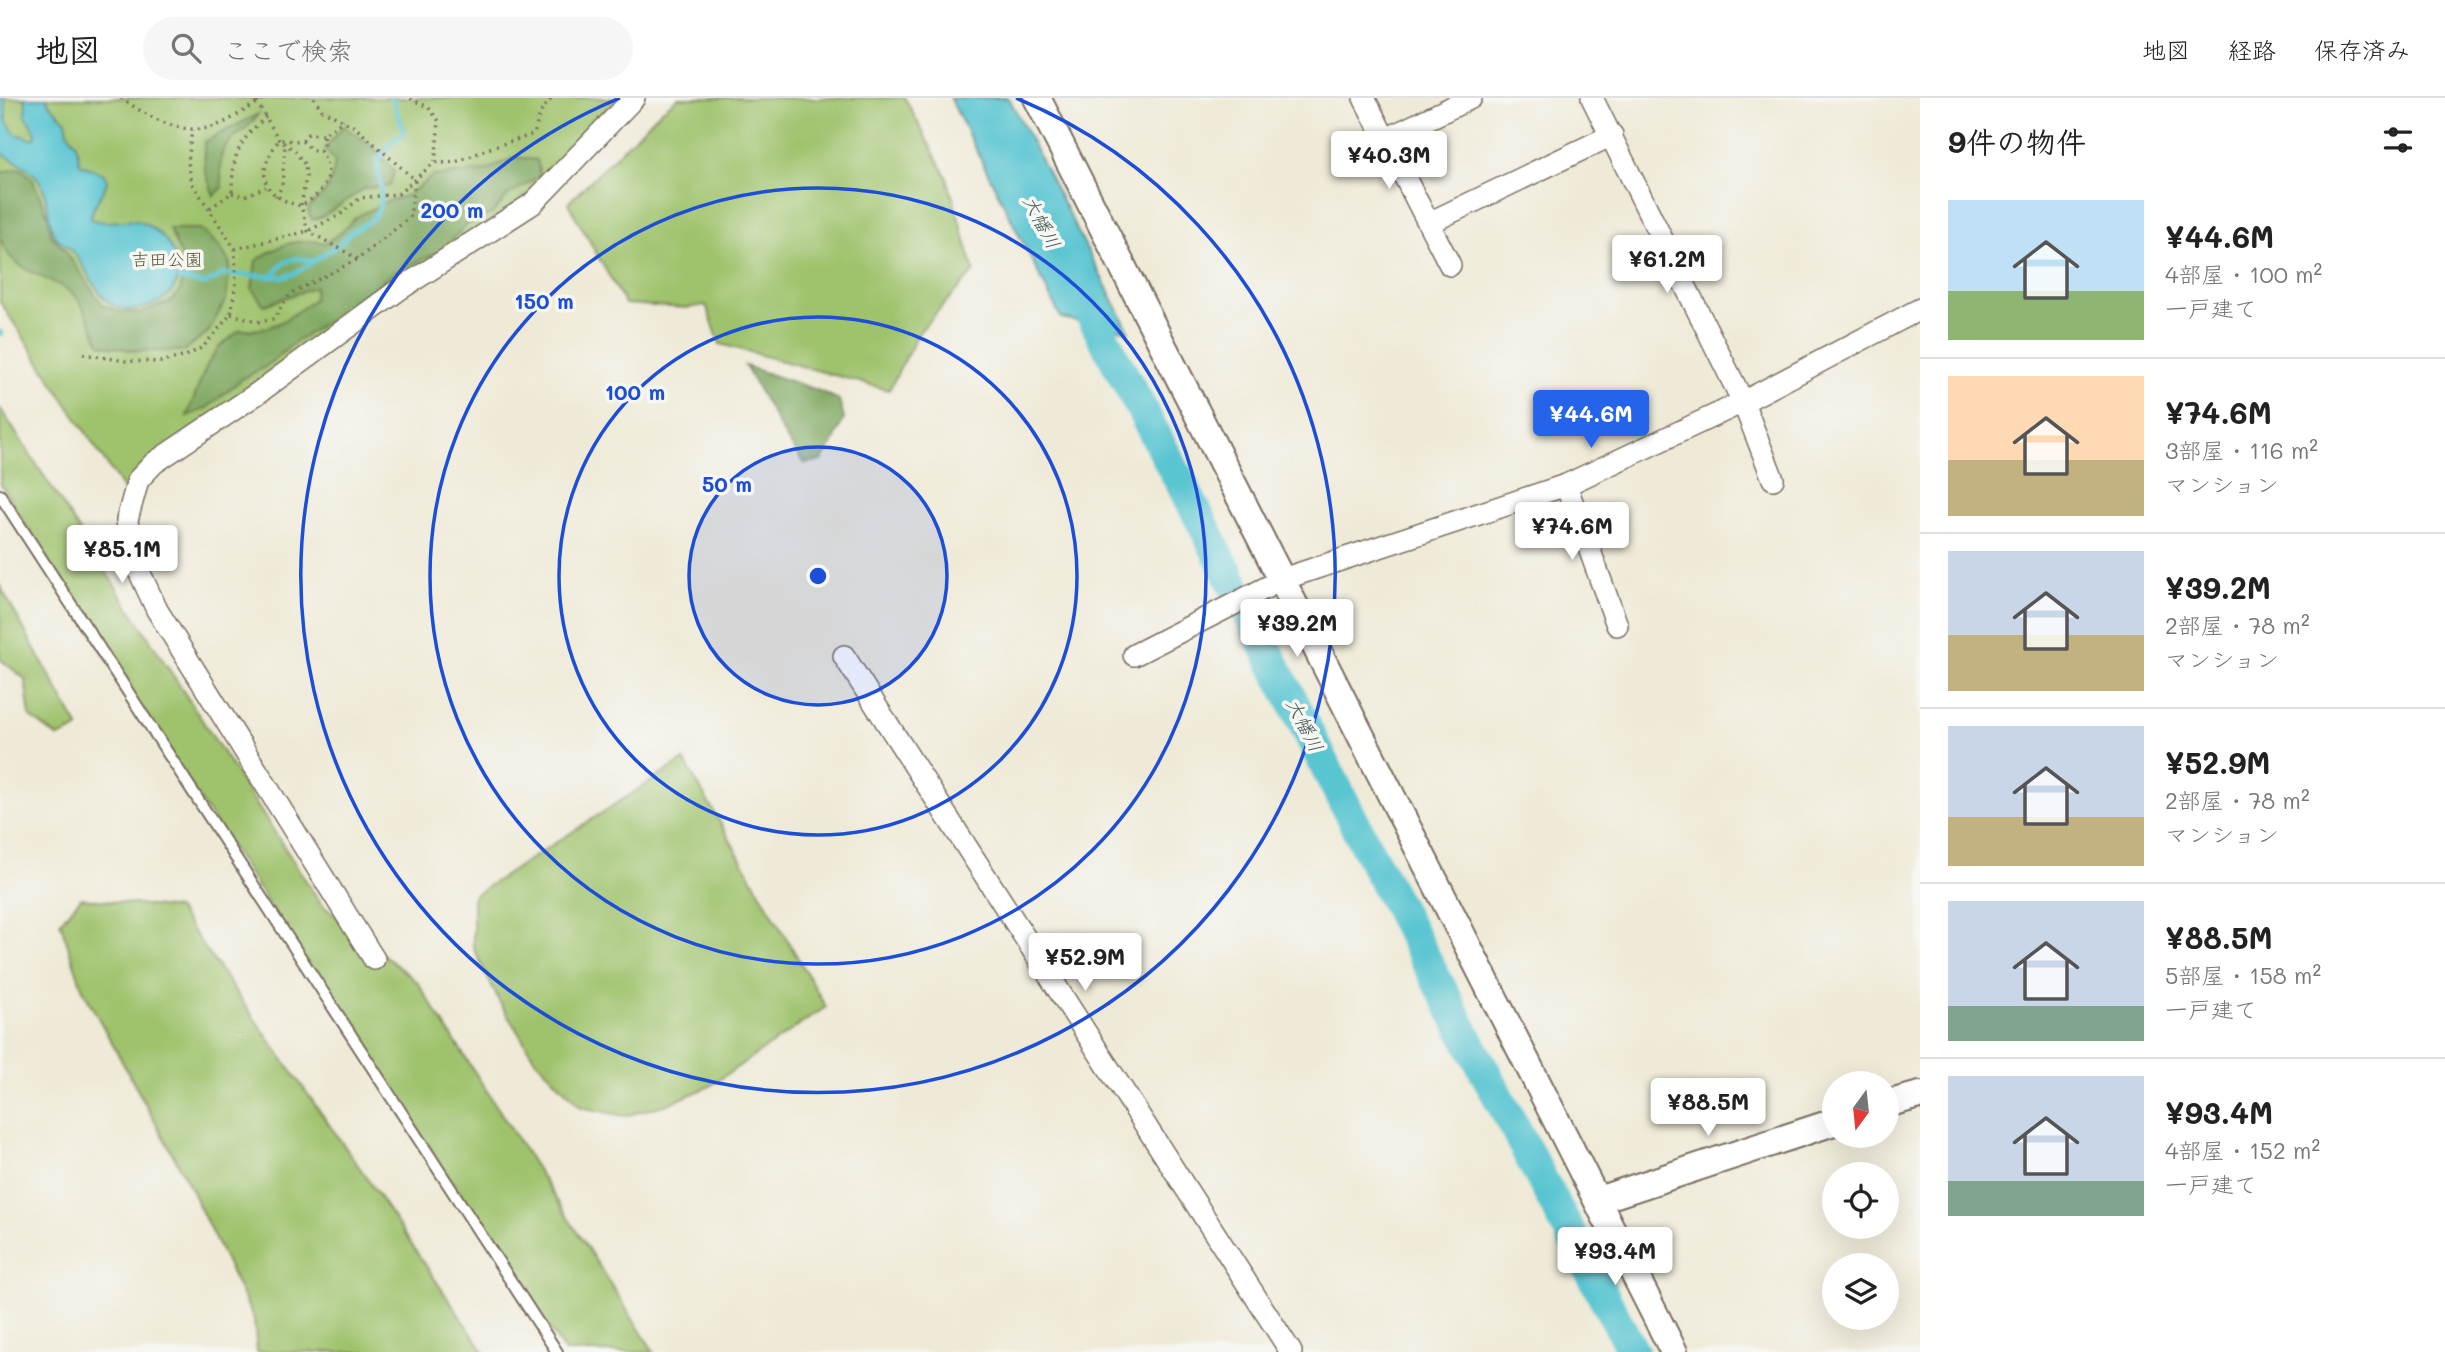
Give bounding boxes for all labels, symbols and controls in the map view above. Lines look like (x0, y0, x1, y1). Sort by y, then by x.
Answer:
search box (143, 17, 633, 80)
text: 地図 (35, 27, 101, 70)
icon: search (167, 29, 205, 67)
text: ここで検索 (223, 33, 353, 67)
text: 地図 (2142, 34, 2190, 65)
text: 経路 (2228, 34, 2276, 65)
text: 保存済み (2314, 34, 2410, 65)
text: 9件の物件 (1948, 121, 2086, 161)
icon: filters (2379, 121, 2417, 159)
pin: ¥40.3M (1332, 132, 1446, 191)
text: ¥40.3M (1347, 139, 1431, 169)
water label: 大幡川 (1018, 191, 1067, 253)
text: 200 m (421, 196, 483, 223)
text: ¥44.6M (2165, 216, 2274, 256)
icon: home (2004, 228, 2088, 312)
pin: ¥61.2M (1610, 236, 1724, 295)
text: ¥61.2M (1628, 243, 1706, 273)
park label: 吉田公園 (131, 247, 203, 271)
text: 4部屋 · 100 m² (2165, 259, 2322, 289)
text: 150 m (514, 287, 574, 314)
text: 一戸建て (2165, 293, 2257, 323)
text: 100 m (605, 378, 665, 405)
pin: ¥44.6M (1534, 390, 1648, 450)
text: ¥74.6M (2165, 392, 2272, 432)
text: ¥44.6M (1549, 398, 1633, 428)
icon: home (2004, 404, 2088, 488)
text: 3部屋 · 116 m² (2165, 435, 2318, 465)
text: マンション (2165, 469, 2279, 499)
text: 50 m (702, 470, 752, 497)
pin: ¥74.6M (1515, 503, 1629, 562)
text: ¥74.6M (1531, 510, 1613, 540)
pin: ¥85.1M (65, 526, 179, 585)
text: ¥85.1M (83, 533, 161, 563)
centre of rings (806, 564, 830, 588)
text: ¥39.2M (2165, 567, 2271, 607)
icon: home (2004, 579, 2088, 663)
pin: ¥39.2M (1240, 600, 1354, 659)
text: ¥39.2M (1256, 607, 1338, 637)
text: 2部屋 · 78 m² (2165, 610, 2310, 640)
text: マンション (2165, 644, 2279, 674)
water label: 大幡川 (1281, 694, 1330, 756)
text: ¥52.9M (2165, 742, 2270, 782)
icon: home (2004, 754, 2088, 838)
text: 2部屋 · 78 m² (2165, 785, 2310, 815)
text: マンション (2165, 819, 2279, 849)
text: ¥88.5M (2165, 917, 2273, 957)
icon: home (2004, 929, 2088, 1013)
pin: ¥52.9M (1028, 934, 1142, 993)
text: ¥52.9M (1045, 941, 1125, 971)
text: 5部屋 · 158 m² (2165, 960, 2321, 990)
text: 一戸建て (2165, 994, 2257, 1024)
north arrow (1822, 1071, 1899, 1148)
map controls (1822, 1071, 1899, 1330)
pin: ¥88.5M (1651, 1079, 1765, 1138)
text: ¥88.5M (1667, 1086, 1749, 1116)
text: ¥93.4M (2165, 1092, 2273, 1132)
icon: home (2004, 1104, 2088, 1188)
text: 4部屋 · 152 m² (2165, 1135, 2320, 1165)
button: locate (1822, 1162, 1899, 1239)
text: 一戸建て (2165, 1169, 2257, 1199)
pin: ¥93.4M (1558, 1228, 1672, 1287)
text: ¥93.4M (1574, 1235, 1656, 1265)
button: layers (1822, 1253, 1899, 1330)

